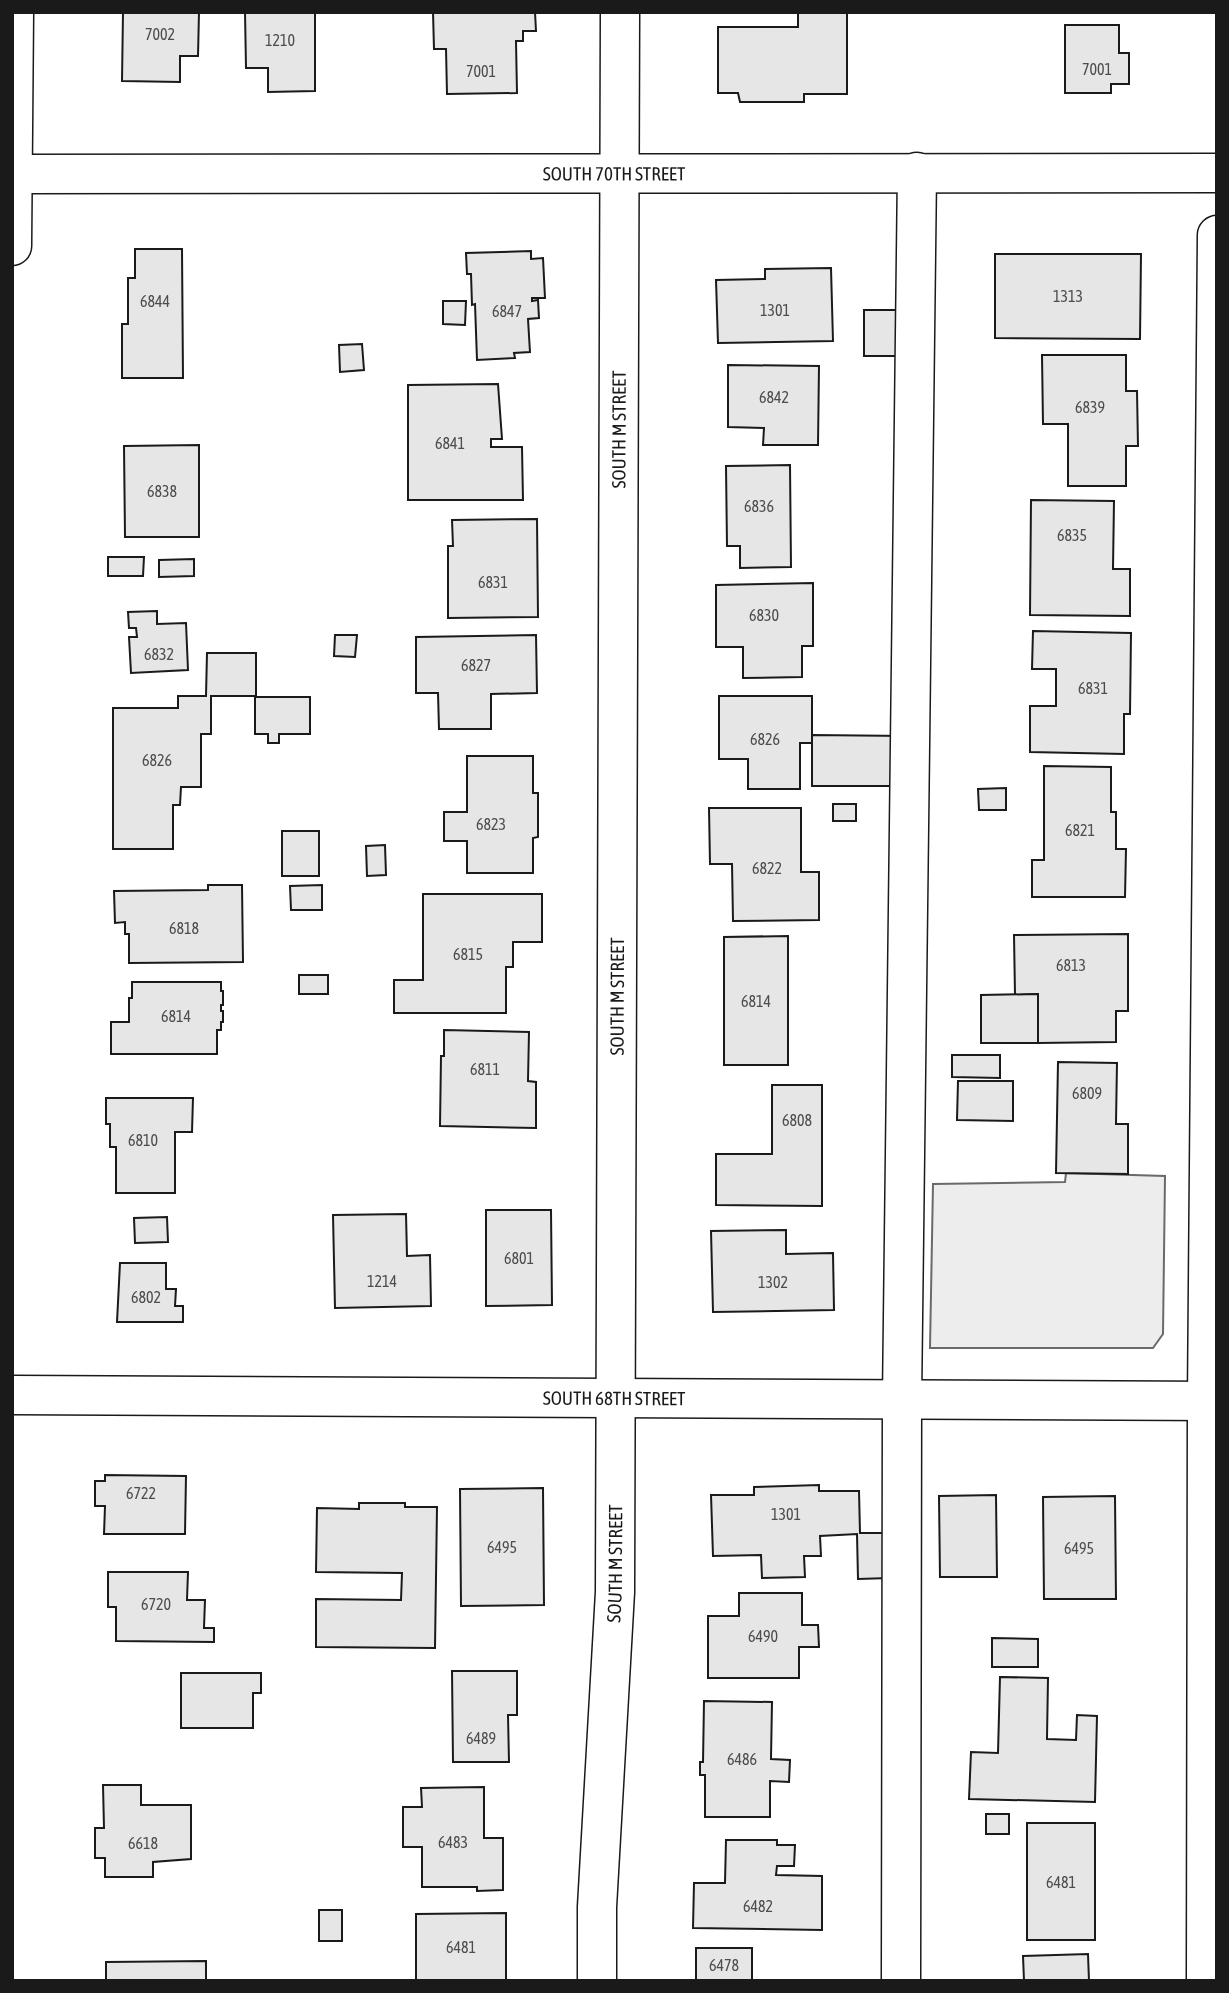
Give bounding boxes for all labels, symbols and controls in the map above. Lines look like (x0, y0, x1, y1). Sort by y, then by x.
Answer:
house number: 7002 (145, 25, 175, 43)
house number: 1210 (265, 31, 295, 49)
house number: 7001 (1082, 60, 1112, 78)
house number: 7001 (466, 62, 496, 80)
street label: SOUTH 70TH STREET (543, 162, 686, 185)
house number: 1313 (1053, 287, 1083, 305)
house number: 6844 (140, 292, 170, 310)
house number: 1301 (760, 301, 790, 319)
house number: 6847 (492, 302, 522, 320)
street label: SOUTH M STREET (607, 370, 630, 489)
house number: 6842 (759, 388, 789, 406)
house number: 6839 (1075, 398, 1105, 416)
house number: 6841 (435, 434, 465, 452)
house number: 6838 (147, 482, 177, 500)
house number: 6836 (744, 497, 774, 515)
house number: 6835 (1057, 526, 1087, 544)
house number: 6831 (478, 573, 508, 591)
house number: 6830 (749, 606, 779, 624)
house number: 6832 (144, 645, 174, 663)
house number: 6827 (461, 656, 491, 674)
house number: 6831 (1078, 679, 1108, 697)
house number: 6826 (750, 730, 780, 748)
house number: 6826 (142, 751, 172, 769)
house number: 6823 (476, 815, 506, 833)
house number: 6821 (1065, 821, 1095, 839)
house number: 6822 (752, 859, 782, 877)
house number: 6818 (169, 919, 199, 937)
street label: SOUTH M STREET (606, 937, 628, 1056)
house number: 6815 (453, 945, 483, 963)
house number: 6813 (1056, 956, 1086, 974)
house number: 6814 (741, 992, 771, 1010)
house number: 6814 (161, 1007, 191, 1025)
house number: 6811 (470, 1060, 500, 1078)
house number: 6809 (1072, 1084, 1102, 1102)
house number: 6808 (782, 1111, 812, 1129)
house number: 6810 (128, 1131, 158, 1149)
house number: 6801 (504, 1249, 534, 1267)
house number: 1214 (367, 1272, 397, 1290)
house number: 1302 (758, 1273, 788, 1291)
house number: 6802 (131, 1288, 161, 1306)
street label: SOUTH 68TH STREET (543, 1387, 686, 1409)
house number: 6722 (126, 1484, 156, 1502)
street label: SOUTH M STREET (602, 1504, 626, 1623)
house number: 1301 (771, 1505, 801, 1523)
house number: 6495 (487, 1538, 517, 1556)
house number: 6495 (1064, 1539, 1094, 1557)
house number: 6720 (141, 1595, 171, 1613)
house number: 6490 (748, 1627, 778, 1645)
house number: 6489 (466, 1729, 496, 1747)
house number: 6486 (727, 1750, 757, 1768)
house number: 6483 (438, 1833, 468, 1851)
house number: 6618 (128, 1834, 158, 1852)
house number: 6481 (1046, 1873, 1076, 1891)
house number: 6482 (743, 1897, 773, 1915)
house number: 6481 (446, 1938, 476, 1956)
house number: 6478 (709, 1956, 739, 1974)

